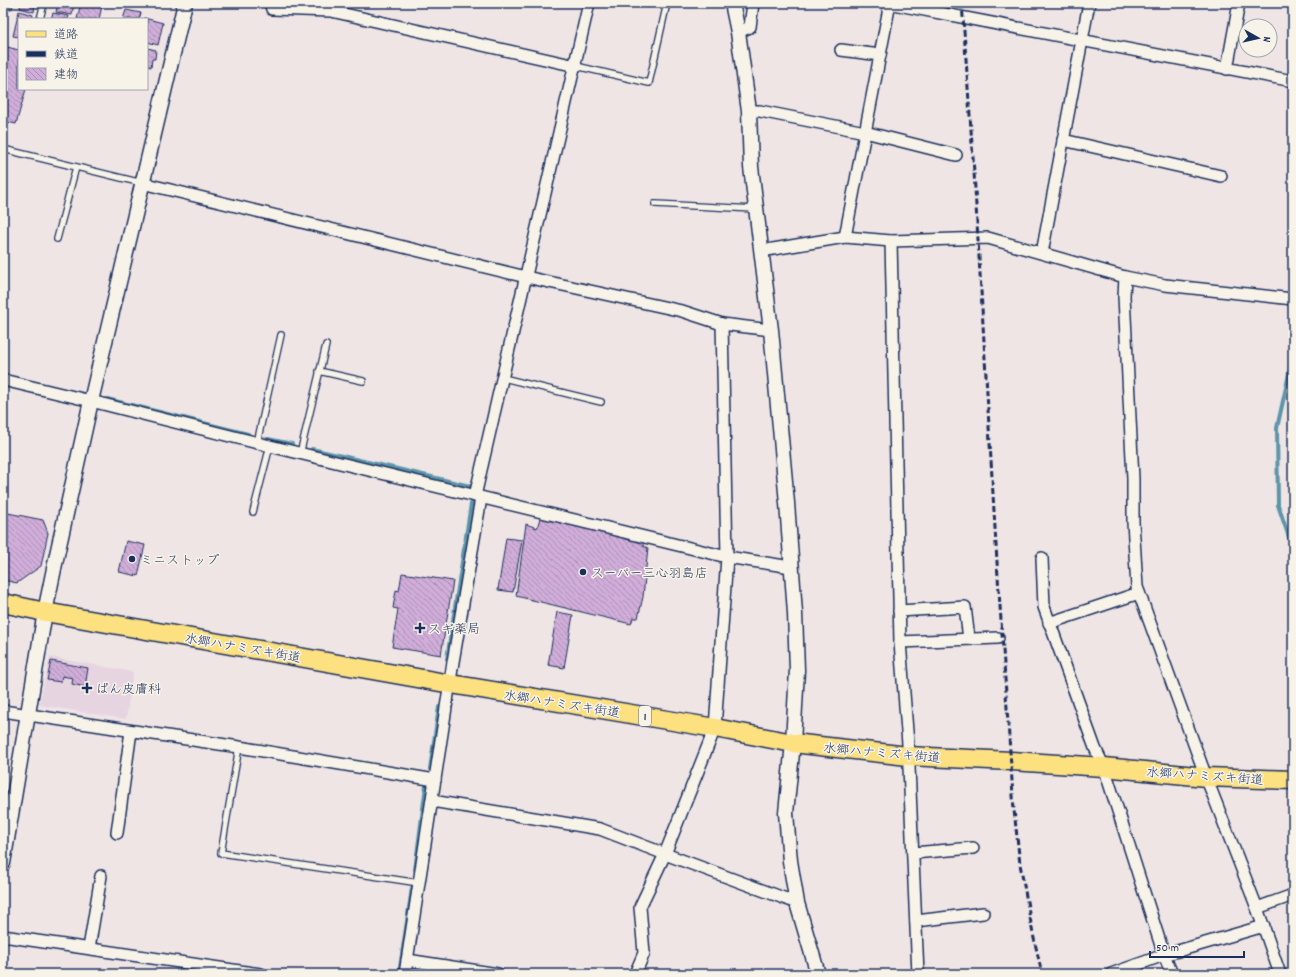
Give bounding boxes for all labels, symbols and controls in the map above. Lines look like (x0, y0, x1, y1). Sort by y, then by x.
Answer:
legend (18, 18, 148, 90)
north arrow (1238, 18, 1278, 58)
text: 道路 (54, 27, 78, 44)
text: N (1258, 35, 1274, 43)
text: 鉄道 (54, 47, 78, 64)
text: 建物 (54, 67, 78, 84)
place label: ミニストップ (140, 552, 219, 571)
marker: ミニストップ (127, 554, 137, 564)
place label: スーパー三心羽島店 (591, 565, 707, 584)
marker: スーパー三心羽島店 (578, 567, 588, 577)
place label: スギ薬局 (428, 621, 480, 640)
marker: スギ薬局 (415, 623, 425, 633)
street label: 水郷ハナミズキ街道 (183, 630, 302, 669)
place label: ばん皮膚科 (96, 681, 161, 700)
marker: ばん皮膚科 (81, 682, 93, 694)
street label: 水郷ハナミズキ街道 (502, 687, 621, 724)
road number: 1 (639, 706, 651, 726)
street label: 水郷ハナミズキ街道 (822, 740, 941, 769)
street label: 水郷ハナミズキ街道 (1146, 764, 1264, 791)
scale bar (1150, 933, 1244, 959)
text: 50 m (1156, 940, 1179, 957)

